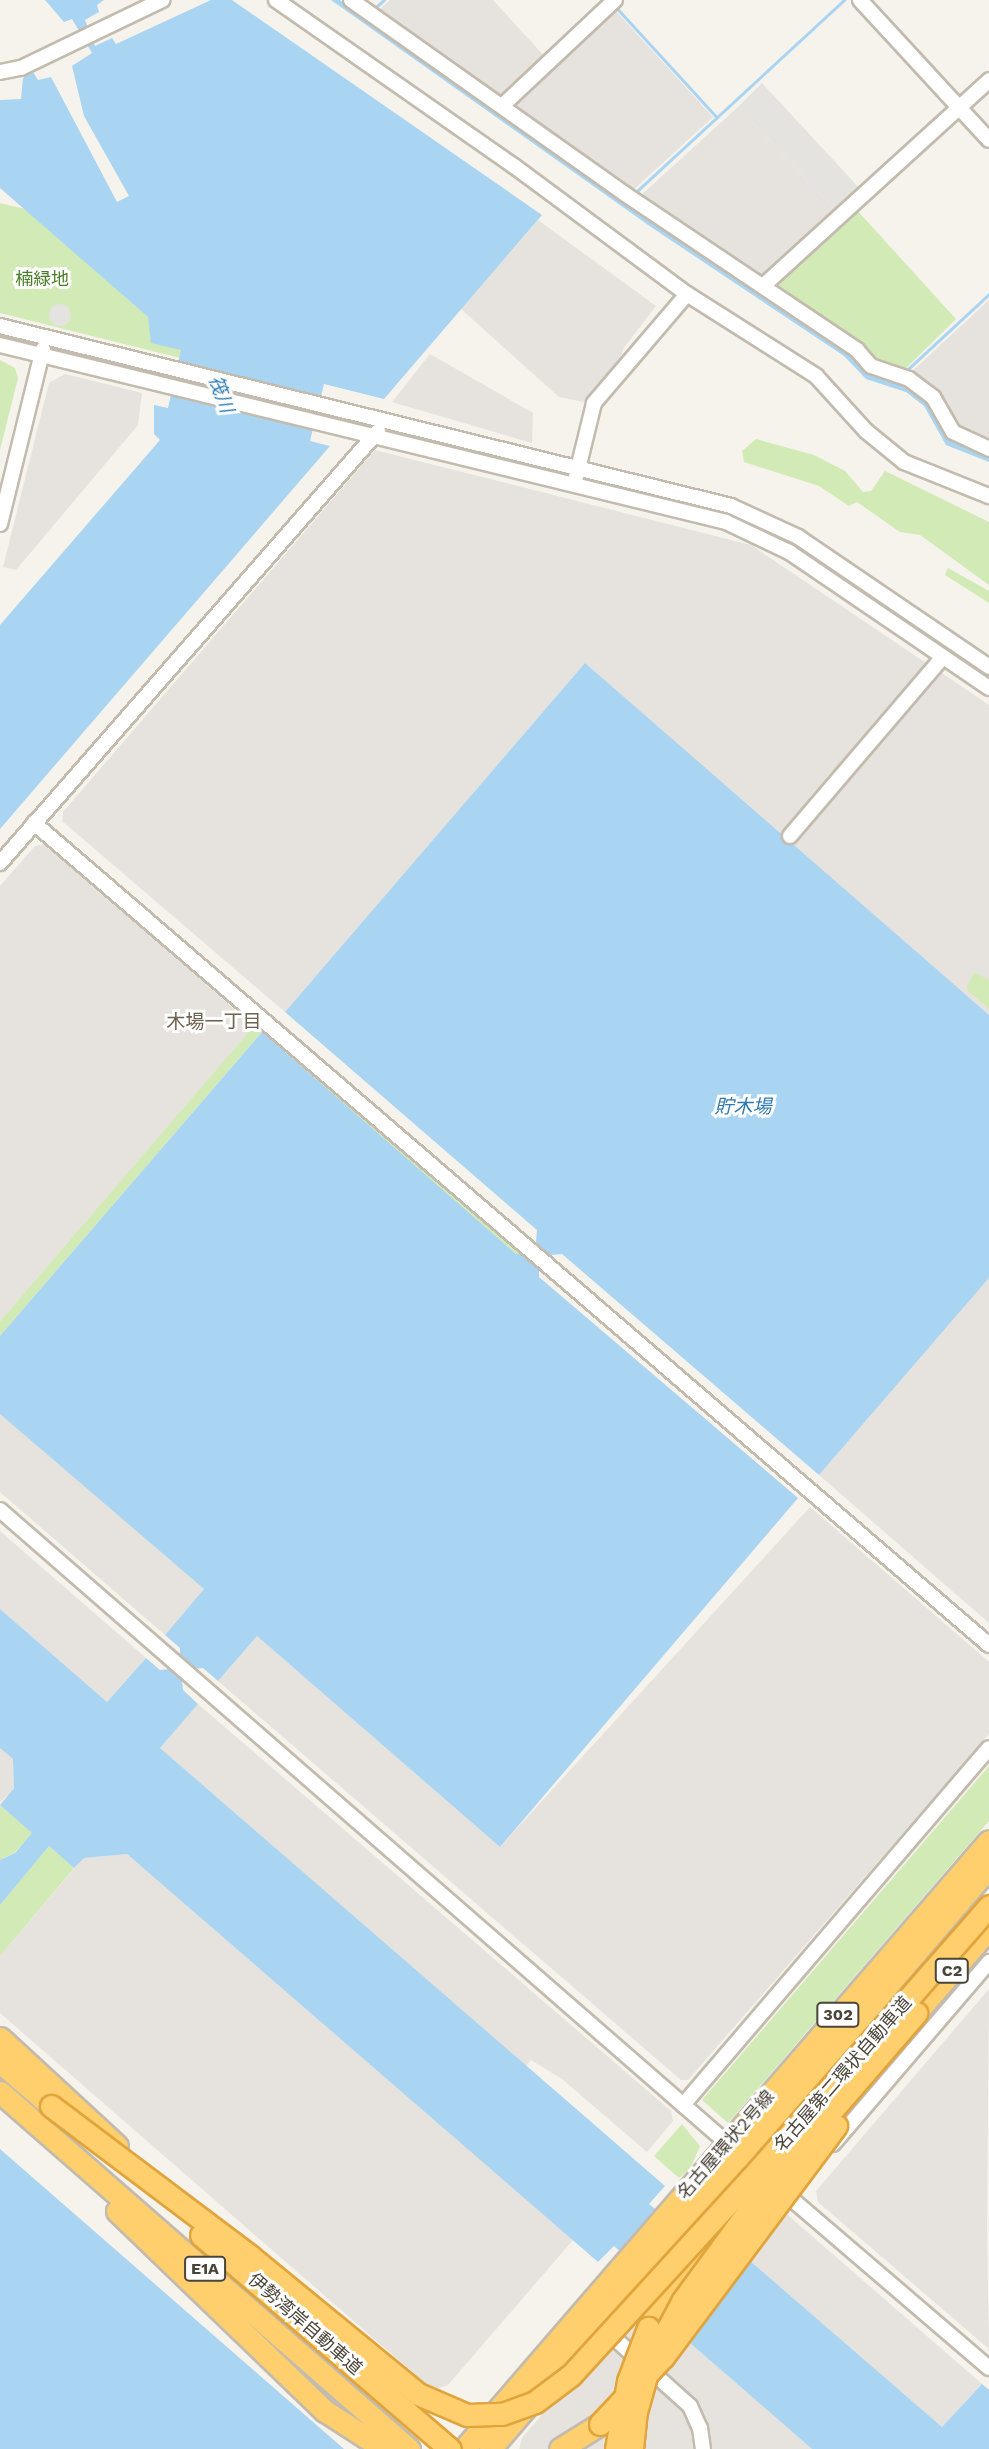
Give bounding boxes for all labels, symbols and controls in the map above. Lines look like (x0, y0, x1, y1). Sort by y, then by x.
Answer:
park label: 楠緑地 (15, 268, 69, 290)
water label: 筏川 (204, 372, 238, 416)
district label: 木場一丁目 (167, 1011, 261, 1033)
water label: 貯木場 (715, 1096, 771, 1118)
road number: C2 (934, 1958, 970, 1983)
street label: 名古屋第二環状自動車道 (770, 1992, 916, 2156)
road number: 302 (815, 2002, 861, 2027)
street label: 名古屋環状2号線 (673, 2086, 779, 2204)
road number: E1A (184, 2256, 226, 2282)
street label: 伊勢湾岸自動車道 (244, 2269, 366, 2379)

